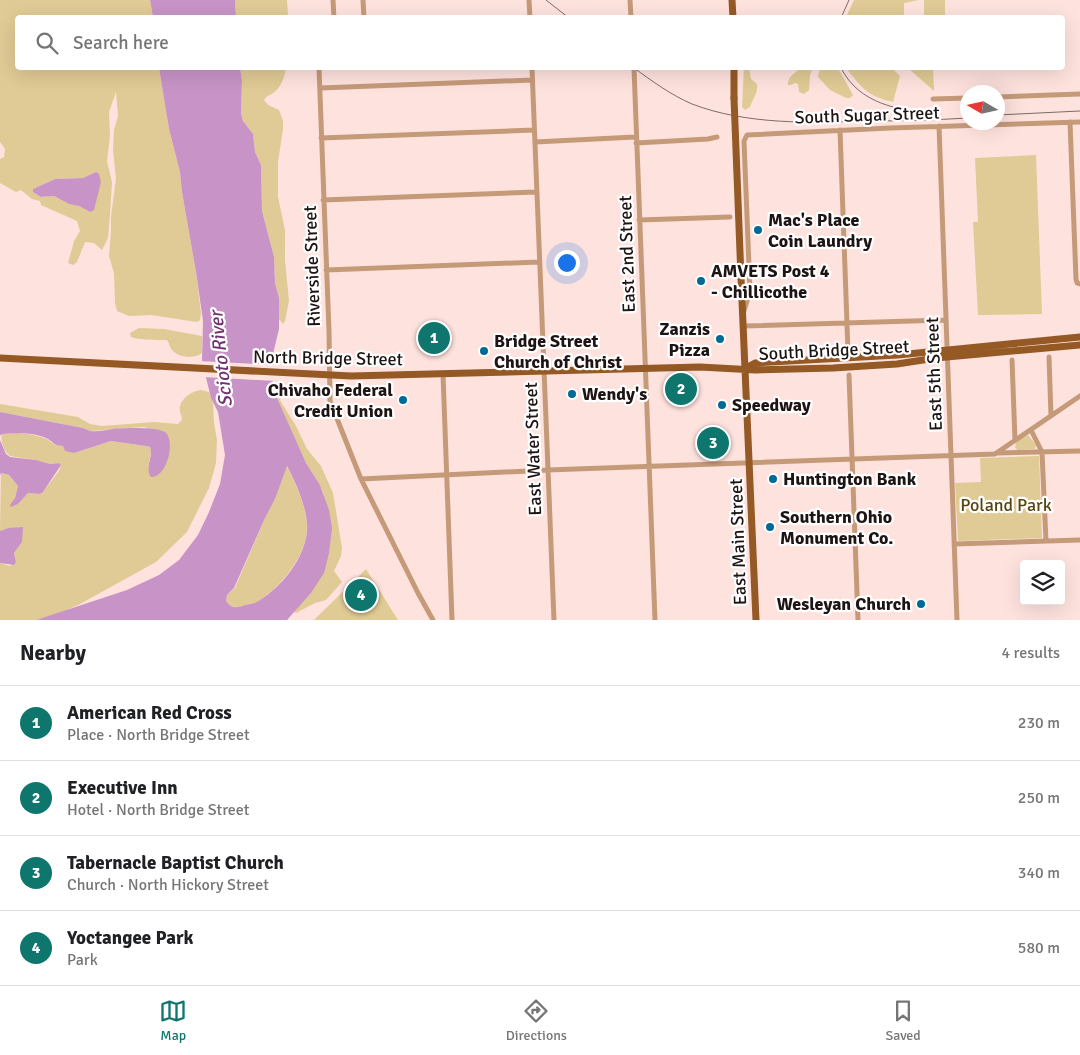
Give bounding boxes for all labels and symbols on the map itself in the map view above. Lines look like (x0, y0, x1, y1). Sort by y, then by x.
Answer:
north arrow (960, 85, 1005, 130)
street label: South Sugar Street (794, 101, 940, 129)
street label: East 2nd Street (614, 195, 640, 313)
street label: Riverside Street (299, 205, 325, 327)
place label: Mac's Place Coin Laundry (768, 209, 872, 252)
marker: Mac's Place Coin Laundry (752, 224, 764, 236)
your location (554, 250, 580, 276)
place label: AMVETS Post 4 - Chillicothe (711, 260, 830, 303)
marker: AMVETS Post 4 - Chillicothe (695, 275, 707, 287)
water label: Scioto River (204, 307, 238, 408)
street label: East 5th Street (921, 317, 947, 431)
place label: Zanzis Pizza (659, 318, 710, 361)
pin: 1 (418, 319, 450, 357)
place label: Bridge Street Church of Christ (494, 330, 622, 373)
marker: Zanzis Pizza (714, 333, 726, 345)
street label: South Bridge Street (758, 335, 910, 365)
marker: Bridge Street Church of Christ (478, 345, 490, 357)
street label: North Bridge Street (253, 346, 403, 370)
pin: 2 (665, 370, 697, 408)
place label: Chivaho Federal Credit Union (268, 379, 393, 422)
street label: East Water Street (520, 382, 546, 516)
place label: Wendy's (582, 383, 647, 405)
marker: Wendy's (566, 388, 578, 400)
marker: Chivaho Federal Credit Union (397, 394, 409, 406)
place label: Speedway (732, 394, 811, 416)
marker: Speedway (716, 399, 728, 411)
pin: 3 (697, 424, 729, 462)
place label: Huntington Bank (783, 468, 917, 490)
marker: Huntington Bank (767, 473, 779, 485)
street label: East Main Street (725, 478, 751, 606)
park label: Poland Park (960, 494, 1052, 516)
place label: Southern Ohio Monument Co. (780, 506, 893, 549)
marker: Southern Ohio Monument Co. (764, 521, 776, 533)
pin: 4 (345, 576, 377, 614)
place label: Wesleyan Church (777, 593, 911, 615)
marker: Wesleyan Church (915, 598, 927, 610)

